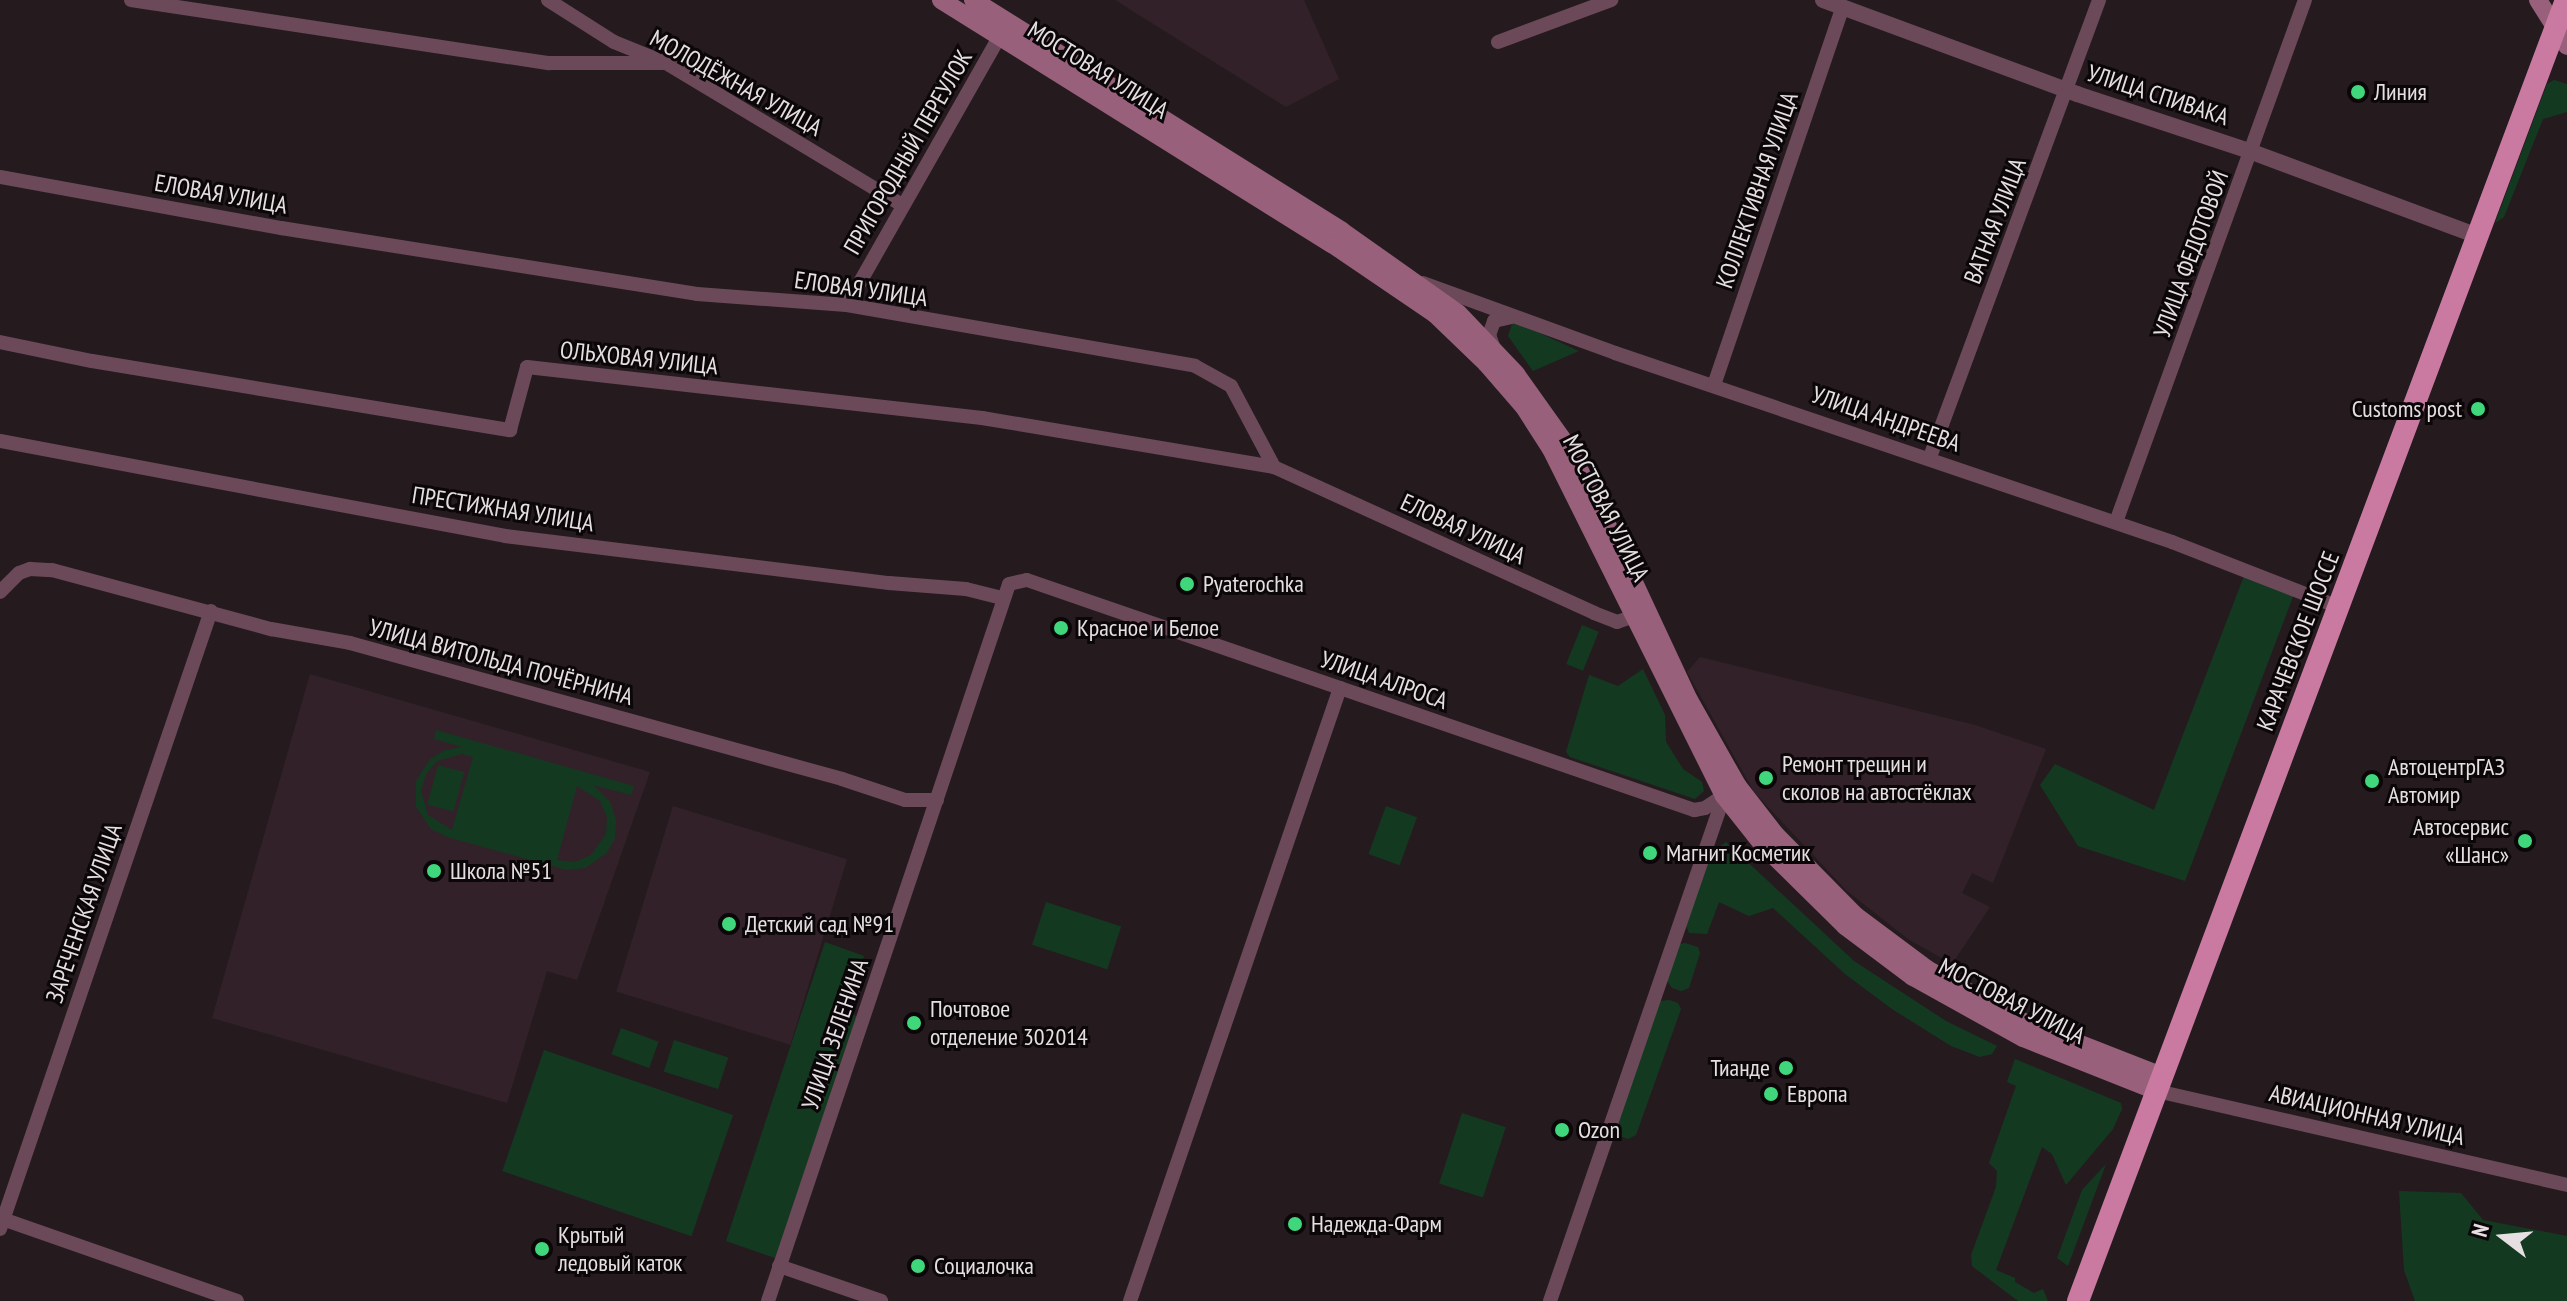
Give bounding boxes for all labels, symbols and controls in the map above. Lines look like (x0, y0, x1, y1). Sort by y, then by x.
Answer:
street label: МОСТОВАЯ УЛИЦА (1022, 15, 1174, 125)
street label: МОЛОДЁЖНАЯ УЛИЦА (645, 24, 827, 142)
street label: ПРИГОРОДНЫЙ ПЕРЕУЛОК (838, 45, 978, 259)
street label: УЛИЦА СПИВАКА (2083, 58, 2233, 132)
place label: Линия (2374, 78, 2427, 106)
marker: Линия (2349, 83, 2367, 101)
street label: КОЛЛЕКТИВНАЯ УЛИЦА (1710, 88, 1804, 292)
street label: ВАТНАЯ УЛИЦА (1958, 154, 2032, 288)
street label: УЛИЦА ФЕДОТОВОЙ (2147, 166, 2235, 342)
street label: ЕЛОВАЯ УЛИЦА (152, 168, 290, 220)
street label: ЕЛОВАЯ УЛИЦА (792, 265, 930, 313)
street label: ОЛЬХОВАЯ УЛИЦА (558, 335, 720, 381)
street label: УЛИЦА АНДРЕЕВА (1807, 380, 1965, 458)
place label: Customs post (2352, 395, 2462, 423)
marker: Customs post (2469, 400, 2487, 418)
street label: МОСТОВАЯ УЛИЦА (1557, 430, 1655, 586)
street label: ПРЕСТИЖНАЯ УЛИЦА (410, 480, 596, 538)
street label: ЕЛОВАЯ УЛИЦА (1396, 488, 1530, 570)
street label: КАРАЧЕВСКОЕ ШОССЕ (2251, 547, 2345, 735)
place label: Pyaterochka (1203, 570, 1304, 598)
marker: Pyaterochka (1178, 575, 1196, 593)
street label: УЛИЦА ВИТОЛЬДА ПОЧЁРНИНА (365, 613, 637, 711)
place label: Красное и Белое (1077, 614, 1219, 642)
marker: Красное и Белое (1052, 619, 1070, 637)
street label: УЛИЦА АЛРОСА (1316, 645, 1452, 715)
place label: Ремонт трещин и сколов на автостёклах (1782, 750, 1972, 806)
place label: АвтоцентрГАЗ Автомир (2388, 753, 2505, 809)
marker: Ремонт трещин и сколов на автостёклах (1757, 769, 1775, 787)
marker: АвтоцентрГАЗ Автомир (2363, 772, 2381, 790)
place label: Автосервис «Шанс» (2413, 813, 2509, 869)
street label: ЗАРЕЧЕНСКАЯ УЛИЦА (40, 819, 128, 1007)
marker: Автосервис «Шанс» (2516, 832, 2534, 850)
place label: Магнит Косметик (1666, 839, 1811, 867)
marker: Магнит Косметик (1641, 844, 1659, 862)
place label: Школа №51 (450, 857, 552, 885)
marker: Школа №51 (425, 862, 443, 880)
place label: Детский сад №91 (745, 910, 894, 938)
marker: Детский сад №91 (720, 915, 738, 933)
street label: МОСТОВАЯ УЛИЦА (1934, 952, 2090, 1050)
street label: УЛИЦА ЗЕЛЕНИНА (796, 954, 874, 1114)
place label: Почтовое отделение 302014 (930, 995, 1088, 1051)
marker: Почтовое отделение 302014 (905, 1014, 923, 1032)
place label: Тианде (1710, 1054, 1770, 1082)
marker: Тианде (1777, 1059, 1795, 1077)
street label: АВИАЦИОННАЯ УЛИЦА (2266, 1078, 2468, 1152)
place label: Европа (1787, 1080, 1848, 1108)
marker: Европа (1762, 1085, 1780, 1103)
place label: Ozon (1578, 1116, 1620, 1144)
marker: Ozon (1553, 1121, 1571, 1139)
north arrow (2463, 1197, 2543, 1277)
place label: Надежда-Фарм (1311, 1210, 1442, 1238)
marker: Надежда-Фарм (1286, 1215, 1304, 1233)
place label: Крытый ледовый каток (558, 1221, 682, 1277)
text: N (2465, 1221, 2495, 1240)
marker: Крытый ледовый каток (533, 1240, 551, 1258)
place label: Социалочка (934, 1252, 1034, 1280)
marker: Социалочка (909, 1257, 927, 1275)

